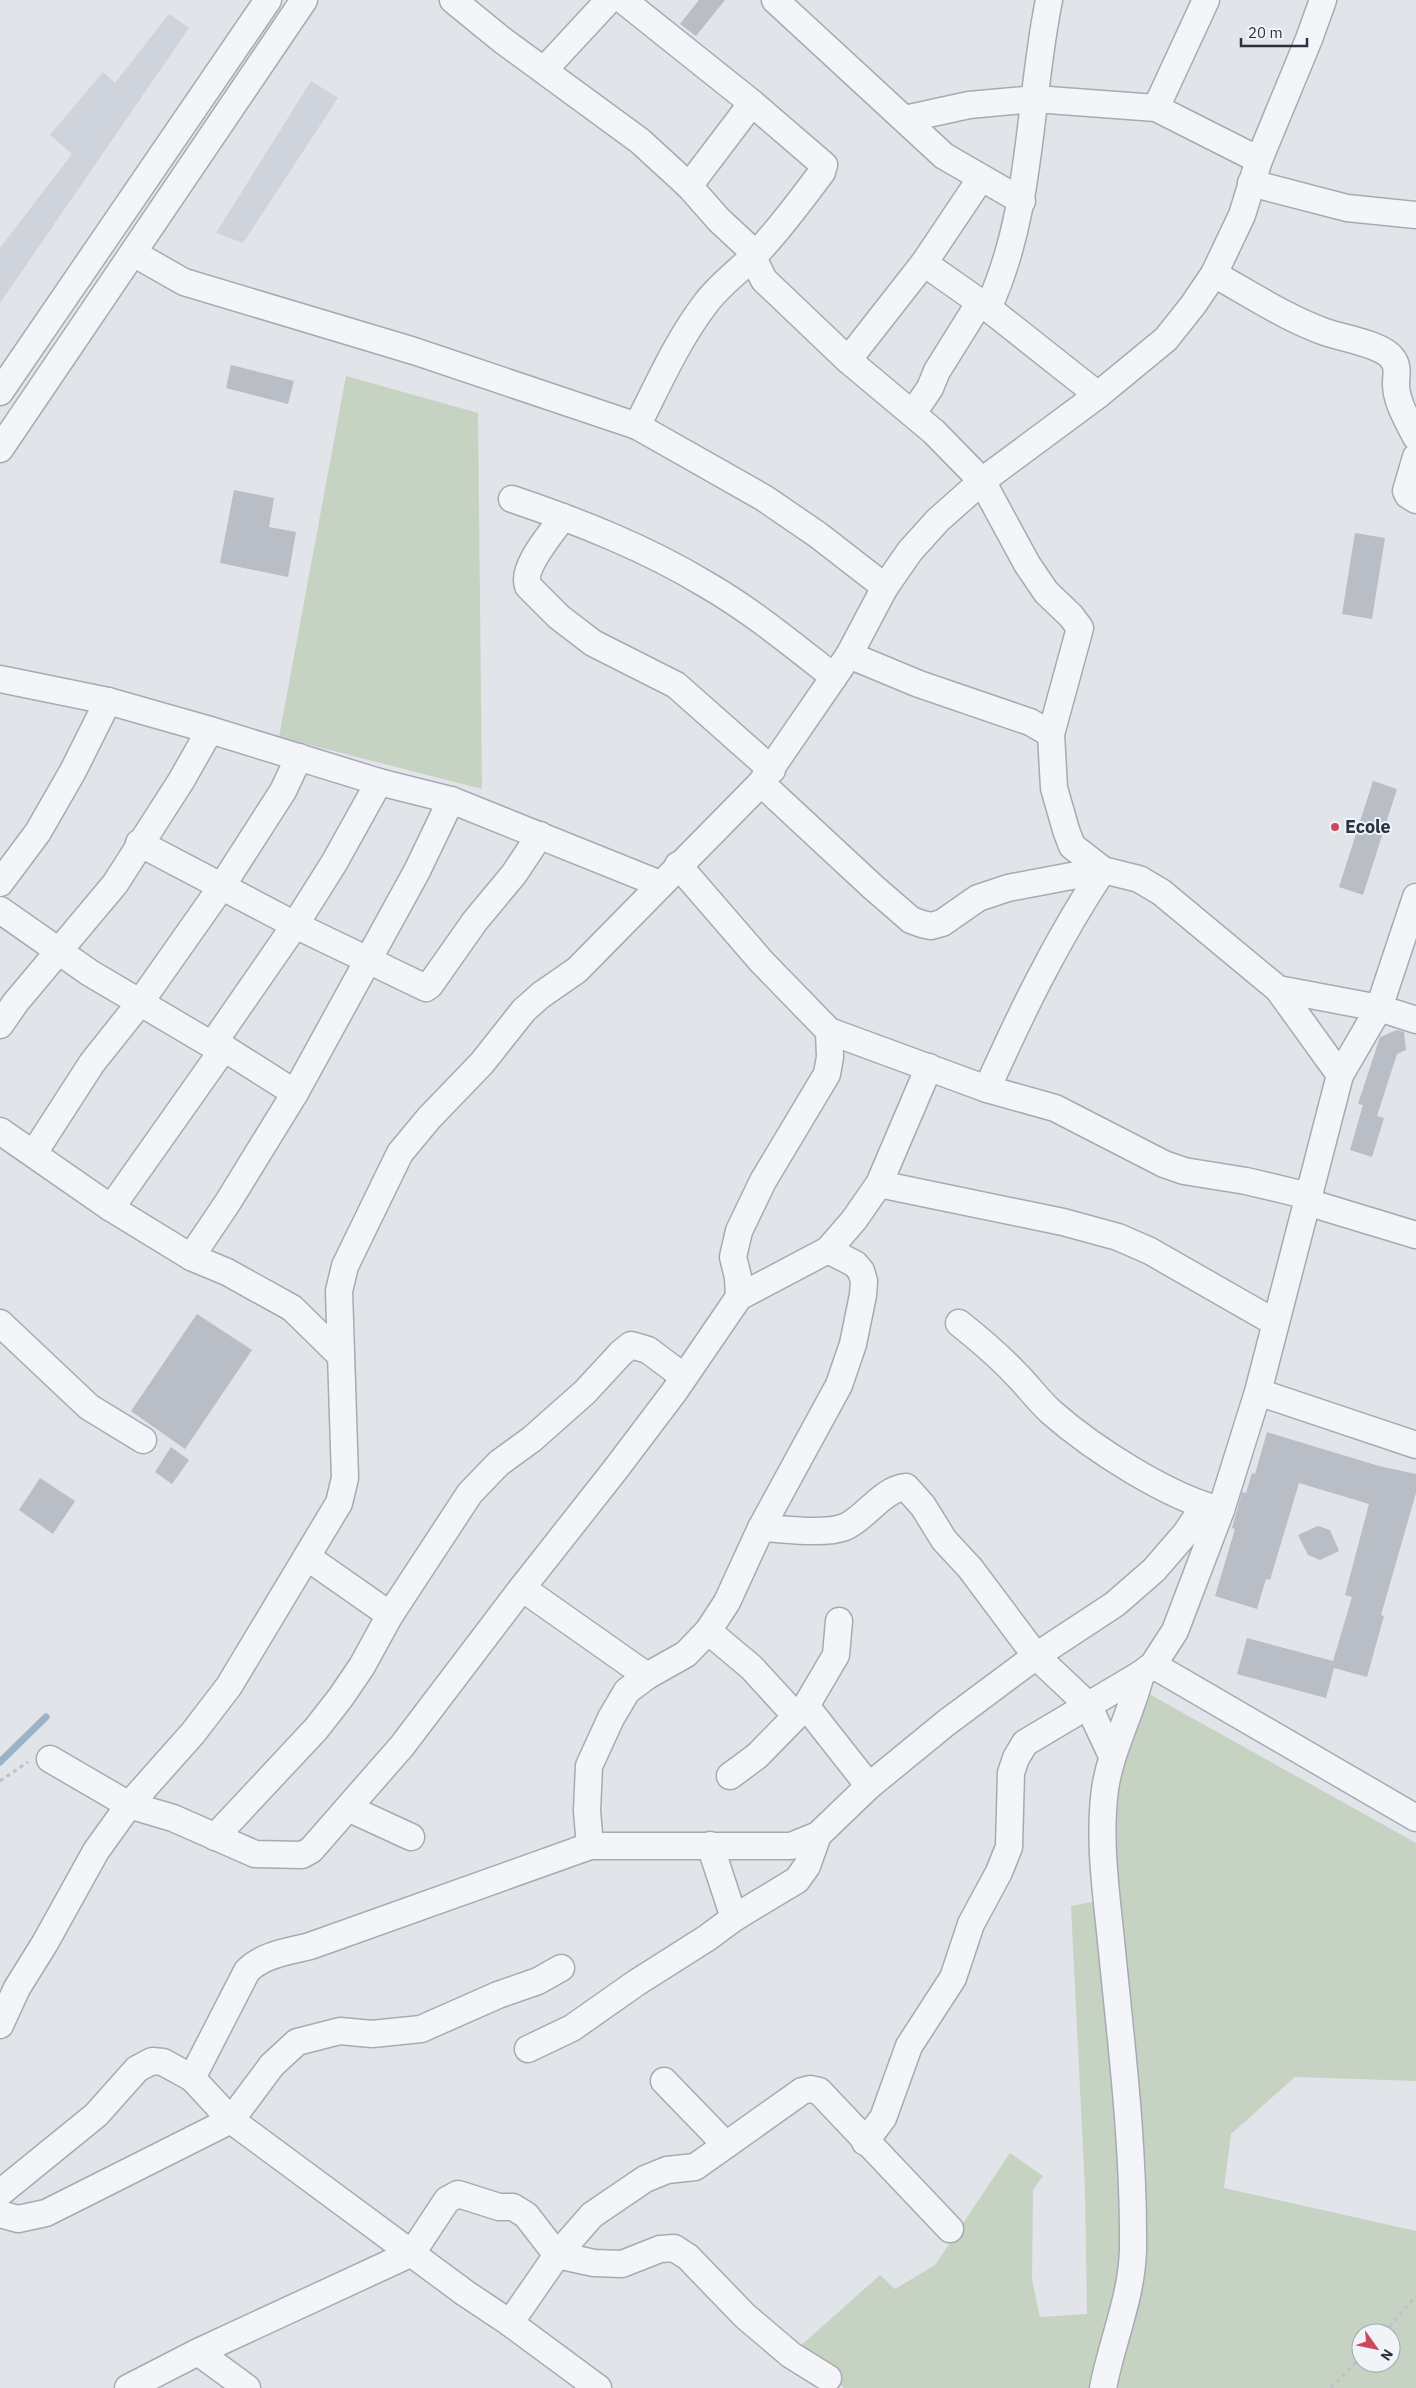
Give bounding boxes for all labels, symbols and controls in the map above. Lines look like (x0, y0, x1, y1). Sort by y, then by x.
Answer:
scale bar (1241, 15, 1307, 47)
text: 20 m (1248, 23, 1283, 42)
place label: Ecole (1345, 815, 1391, 838)
marker: Ecole (1329, 821, 1341, 833)
north arrow (1351, 2323, 1401, 2373)
text: N (1377, 2346, 1397, 2364)

